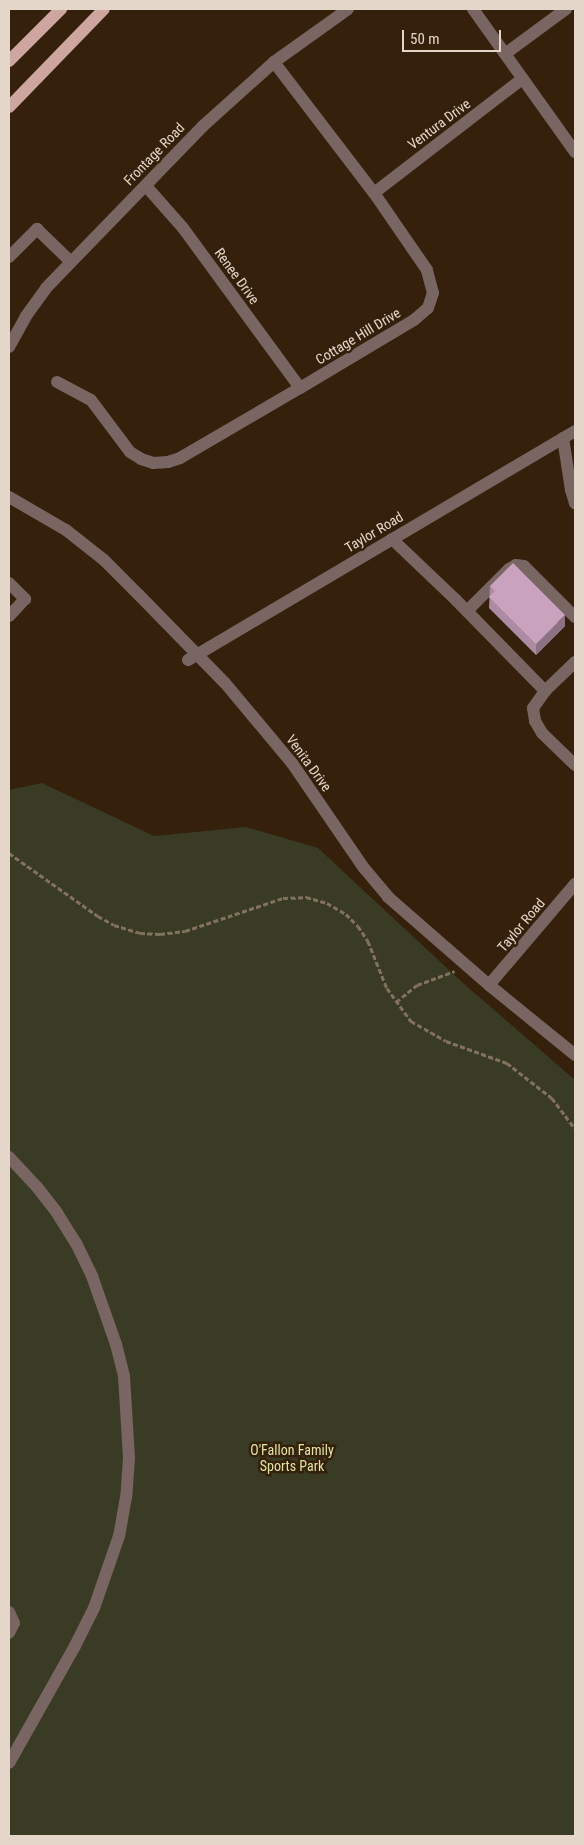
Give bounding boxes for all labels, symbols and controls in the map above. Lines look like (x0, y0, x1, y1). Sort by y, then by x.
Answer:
scale bar (404, 20, 503, 52)
text: 50 m (410, 30, 440, 48)
street label: Ventura Drive (405, 95, 473, 153)
street label: Frontage Road (120, 119, 188, 189)
street label: Renee Drive (211, 245, 263, 307)
street label: Cottage Hill Drive (312, 304, 404, 368)
street label: Taylor Road (342, 508, 406, 556)
street label: Venita Drive (283, 731, 335, 795)
street label: Taylor Road (494, 895, 548, 955)
park label: O'Fallon Family Sports Park (250, 1442, 334, 1474)

